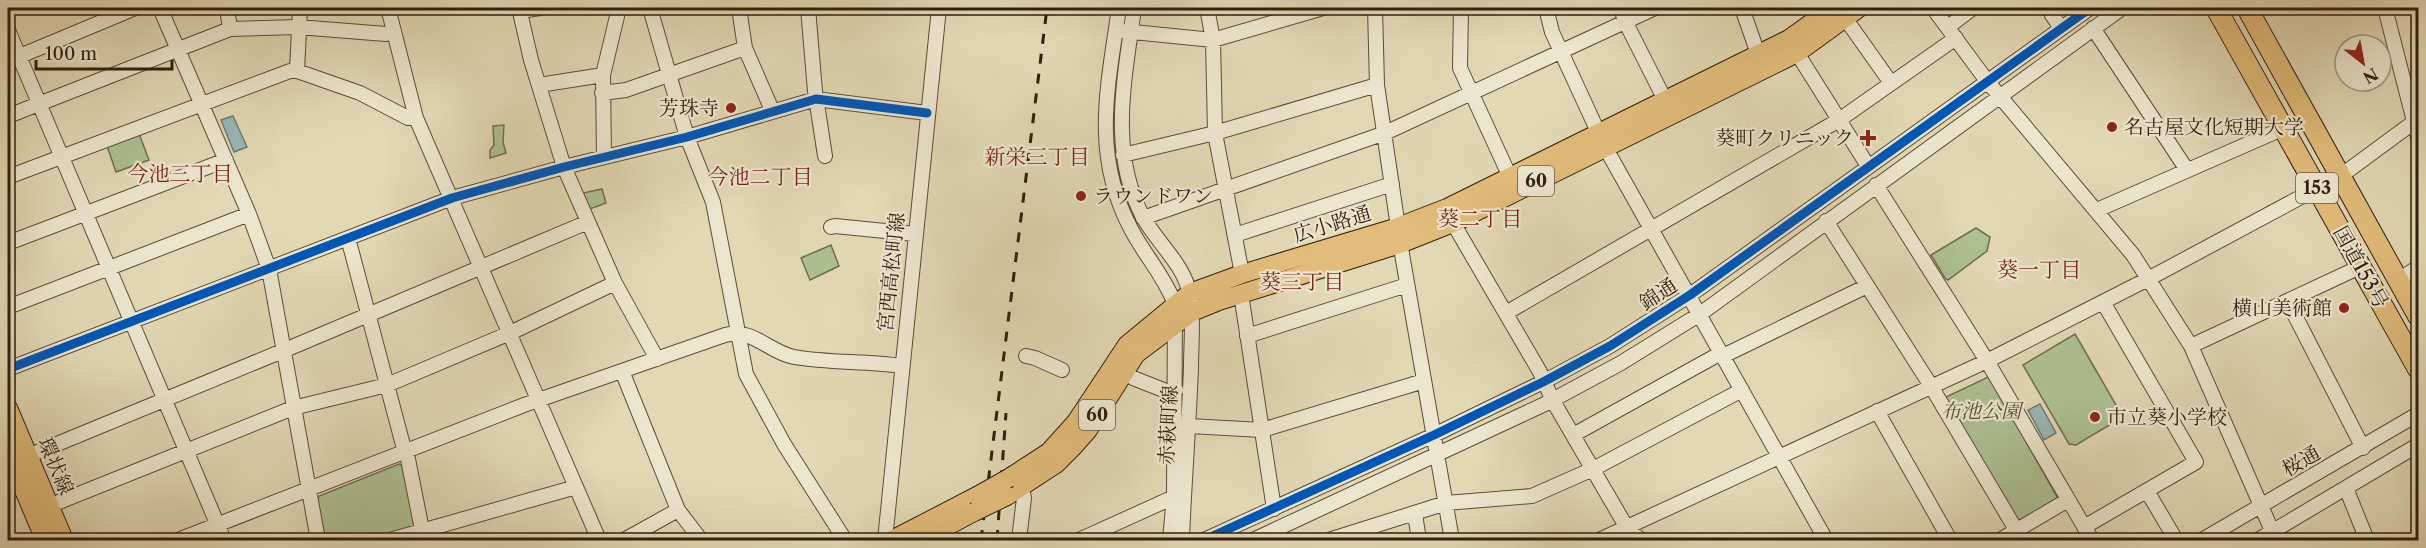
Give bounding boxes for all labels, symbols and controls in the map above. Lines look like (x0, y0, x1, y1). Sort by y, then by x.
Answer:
scale bar (36, 33, 172, 71)
north arrow (2333, 33, 2393, 93)
text: 100 m (45, 43, 97, 65)
text: N (2360, 64, 2382, 88)
place label: 芳珠寺 (659, 96, 719, 120)
marker: 芳珠寺 (724, 101, 738, 115)
place label: 名古屋文化短期大学 (2124, 115, 2304, 139)
marker: 名古屋文化短期大学 (2105, 120, 2119, 134)
place label: 葵町クリニック (1715, 126, 1854, 150)
marker: 葵町クリニック (1859, 129, 1877, 147)
district label: 新栄三丁目 (985, 144, 1090, 169)
district label: 今池三丁目 (128, 161, 233, 186)
district label: 今池二丁目 (708, 164, 813, 189)
road number: 60 (1518, 166, 1554, 196)
road number: 153 (2296, 173, 2338, 203)
place label: ラウンドワン (1093, 184, 1213, 208)
marker: ラウンドワン (1074, 189, 1088, 203)
street label: 広小路通 (1290, 201, 1374, 247)
district label: 葵二丁目 (1438, 206, 1522, 231)
street label: 宮西高松町線 (873, 211, 909, 333)
street label: 国道153号 (2329, 222, 2393, 312)
district label: 葵一丁目 (1997, 257, 2081, 282)
district label: 葵三丁目 (1260, 269, 1344, 294)
street label: 錦通 (1635, 273, 1681, 315)
place label: 横山美術館 (2232, 296, 2332, 320)
marker: 横山美術館 (2337, 301, 2351, 315)
street label: 赤萩町線 (1154, 384, 1182, 466)
park label: 布池公園 (1941, 399, 2024, 423)
road number: 60 (1079, 400, 1115, 430)
place label: 市立葵小学校 (2107, 405, 2227, 429)
marker: 市立葵小学校 (2088, 410, 2102, 424)
street label: 環状線 (33, 434, 79, 498)
street label: 桜通 (2278, 441, 2324, 481)

